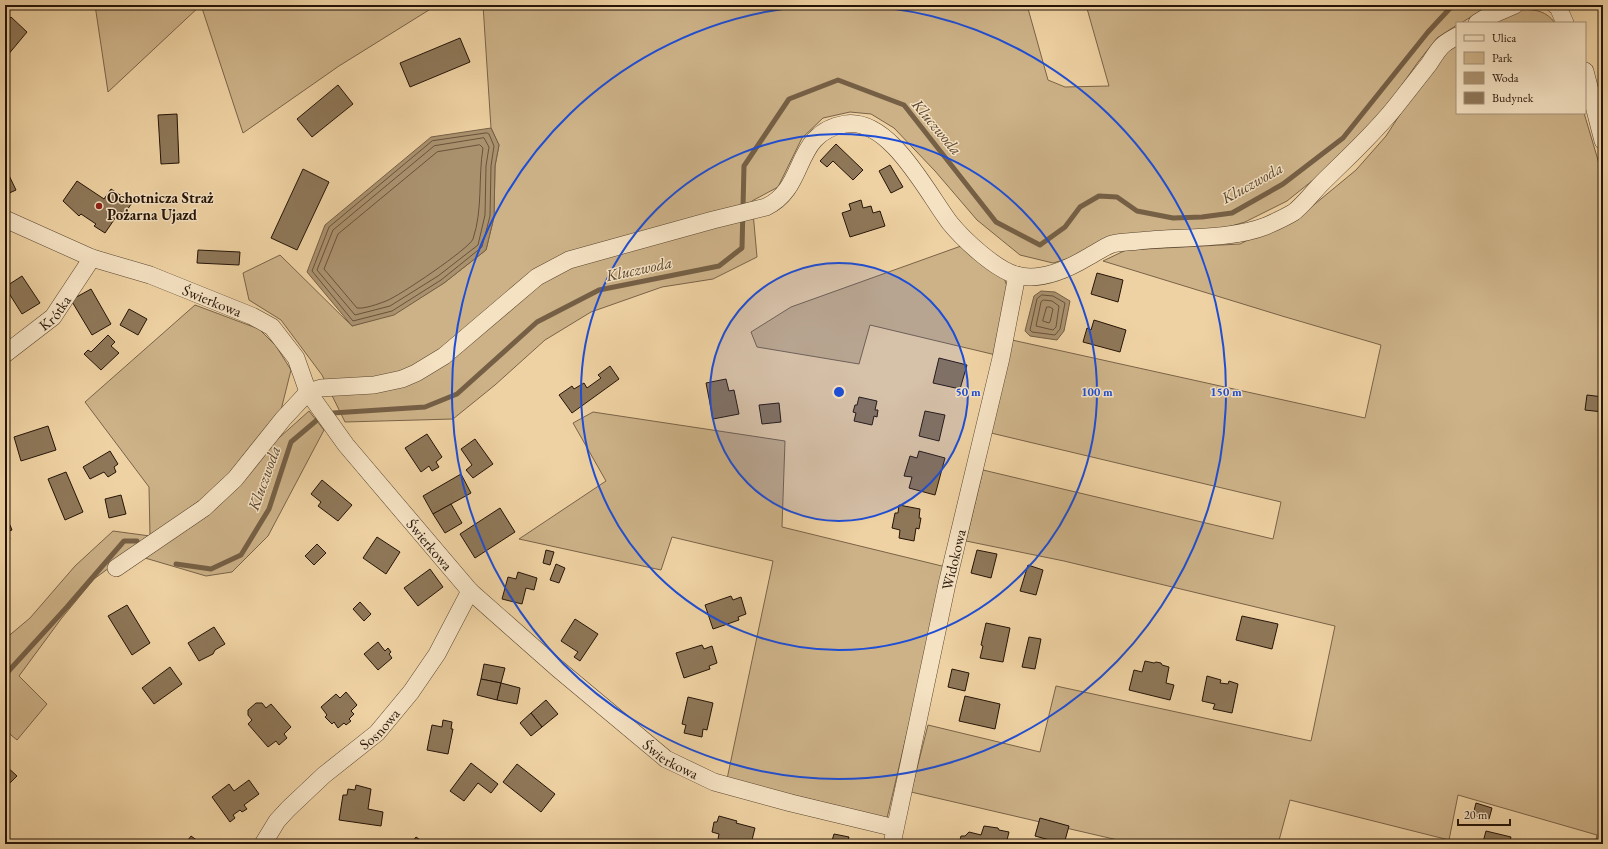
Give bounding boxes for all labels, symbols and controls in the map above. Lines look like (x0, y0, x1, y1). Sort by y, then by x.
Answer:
legend (1456, 22, 1586, 114)
text: Ulica (1492, 30, 1516, 46)
text: Park (1492, 50, 1513, 66)
text: Woda (1492, 70, 1519, 86)
text: Budynek (1492, 90, 1534, 106)
water label: Kluczwoda (907, 94, 967, 160)
water label: Kluczwoda (1217, 158, 1287, 209)
place label: Ochotnicza Straż Pożarna Ujazd (107, 188, 214, 224)
marker: Ochotnicza Straż Pożarna Ujazd (94, 201, 104, 211)
water label: Kluczwoda (603, 252, 674, 286)
street label: Świerkowa (180, 280, 245, 320)
street label: Krótka (35, 291, 74, 334)
text: 50 m (955, 384, 981, 400)
text: 100 m (1081, 384, 1113, 400)
text: 150 m (1210, 384, 1242, 400)
centre of rings (832, 385, 846, 399)
water label: Kluczwoda (242, 443, 285, 514)
street label: Świerkowa (403, 514, 457, 574)
street label: Widokowa (936, 527, 969, 592)
street label: Sosnowa (355, 704, 403, 753)
street label: Świerkowa (639, 735, 702, 783)
scale bar (1458, 801, 1510, 827)
text: 20 m (1464, 807, 1488, 823)

